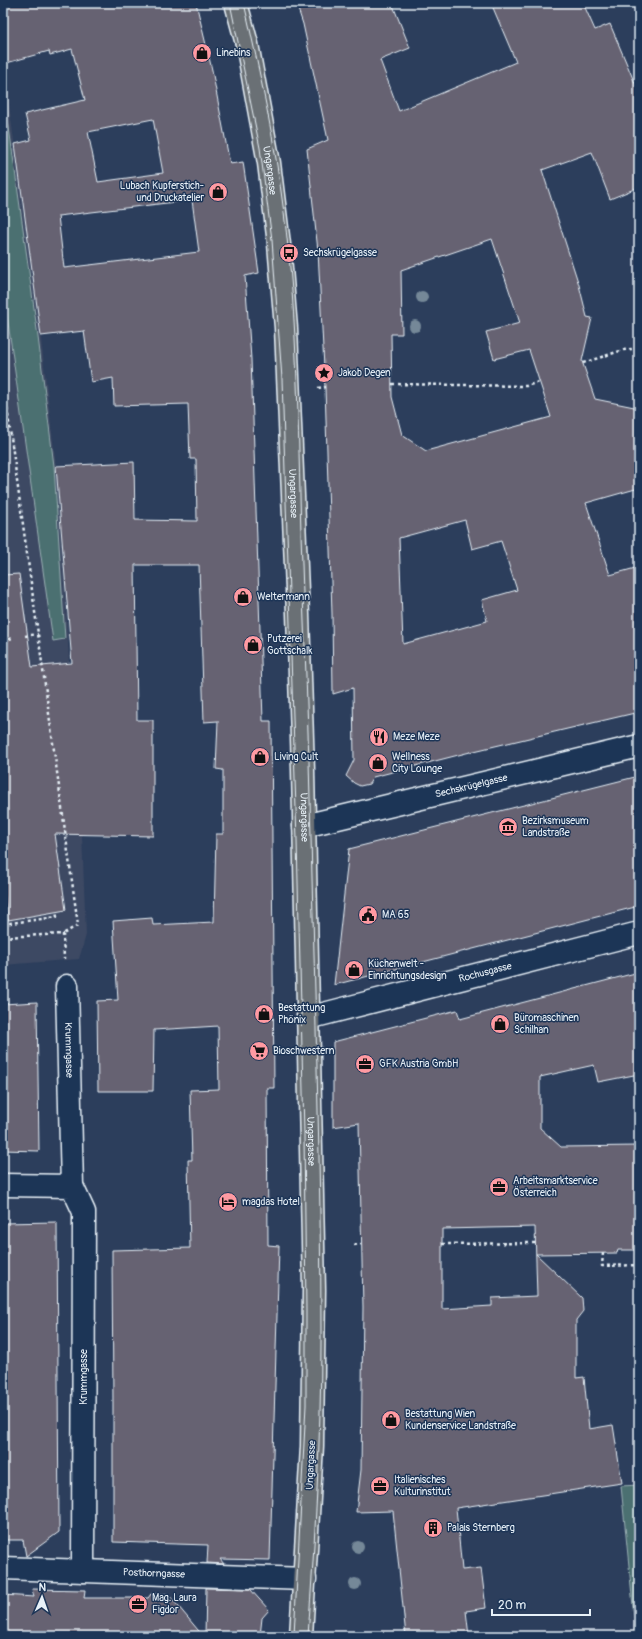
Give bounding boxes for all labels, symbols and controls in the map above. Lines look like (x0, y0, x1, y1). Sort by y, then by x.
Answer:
shop icon: Linebins (191, 42, 213, 64)
place label: Linebins (216, 47, 251, 59)
street label: Ungargasse (260, 145, 279, 196)
place label: Lubach Kupferstich- und Druckatelier (120, 180, 204, 204)
shop icon: Lubach Kupferstich- und Druckatelier (207, 181, 229, 203)
bus stop icon: Sechskrügelgasse (278, 242, 300, 264)
place label: Sechskrügelgasse (303, 247, 377, 259)
place icon: Jakob Degen (313, 362, 335, 384)
place label: Jakob Degen (338, 367, 391, 379)
street label: Ungargasse (286, 469, 300, 518)
shop icon: Weltermann (232, 586, 254, 608)
place label: Weltermann (257, 591, 310, 603)
place label: Putzerei Gottschalk (267, 633, 313, 657)
shop icon: Putzerei Gottschalk (242, 634, 264, 656)
restaurant icon: Meze Meze (368, 726, 390, 748)
place label: Meze Meze (393, 731, 440, 743)
shop icon: Living Cult (249, 746, 271, 768)
place label: Living Cult (274, 751, 319, 763)
place label: Wellness City Lounge (392, 751, 442, 775)
shop icon: Wellness City Lounge (367, 752, 389, 774)
street label: Sechskrügelgasse (434, 772, 509, 800)
street label: Ungargasse (297, 793, 311, 842)
place label: Bezirksmuseum Landstraße (522, 815, 589, 839)
museum icon: Bezirksmuseum Landstraße (497, 816, 519, 838)
public building icon: MA 65 (357, 904, 379, 926)
place label: MA 65 (382, 909, 409, 921)
place label: Küchenwelt - Einrichtungsdesign (368, 958, 447, 982)
shop icon: Küchenwelt - Einrichtungsdesign (343, 959, 365, 981)
street label: Rochusgasse (458, 960, 513, 985)
place label: Bestattung Phönix (278, 1002, 325, 1026)
shop icon: Bestattung Phönix (253, 1003, 275, 1025)
place label: Büromaschinen Schilhan (514, 1012, 579, 1036)
shop icon: Büromaschinen Schilhan (489, 1013, 511, 1035)
street label: Krummgasse (62, 1022, 75, 1078)
supermarket icon: Bioschwestern (248, 1040, 270, 1062)
place label: Bioschwestern (273, 1045, 335, 1057)
office icon: GFK Austria GmbH (354, 1053, 376, 1075)
place label: GFK Austria GmbH (379, 1058, 458, 1070)
street label: Ungargasse (304, 1117, 317, 1166)
place label: Arbeitsmarktservice Österreich (513, 1175, 598, 1199)
office icon: Arbeitsmarktservice Österreich (488, 1176, 510, 1198)
hotel icon: magdas Hotel (217, 1191, 239, 1213)
place label: magdas Hotel (242, 1196, 300, 1208)
street label: Krummgasse (78, 1349, 90, 1405)
place label: Bestattung Wien Kundenservice Landstraße (405, 1408, 516, 1432)
shop icon: Bestattung Wien Kundenservice Landstraße (380, 1409, 402, 1431)
street label: Ungargasse (304, 1440, 318, 1490)
place label: Italienisches Kulturinstitut (394, 1474, 452, 1498)
office icon: Italienisches Kulturinstitut (369, 1475, 391, 1497)
building icon: Palais Sternberg (422, 1517, 444, 1539)
place label: Palais Sternberg (447, 1522, 515, 1534)
street label: Posthorngasse (123, 1566, 185, 1581)
north arrow (22, 1577, 62, 1617)
text: N (38, 1581, 47, 1594)
scale bar (492, 1591, 590, 1617)
place label: Mag. Laura Figdor (152, 1592, 197, 1616)
office icon: Mag. Laura Figdor (127, 1593, 149, 1615)
text: 20 m (498, 1598, 527, 1613)

